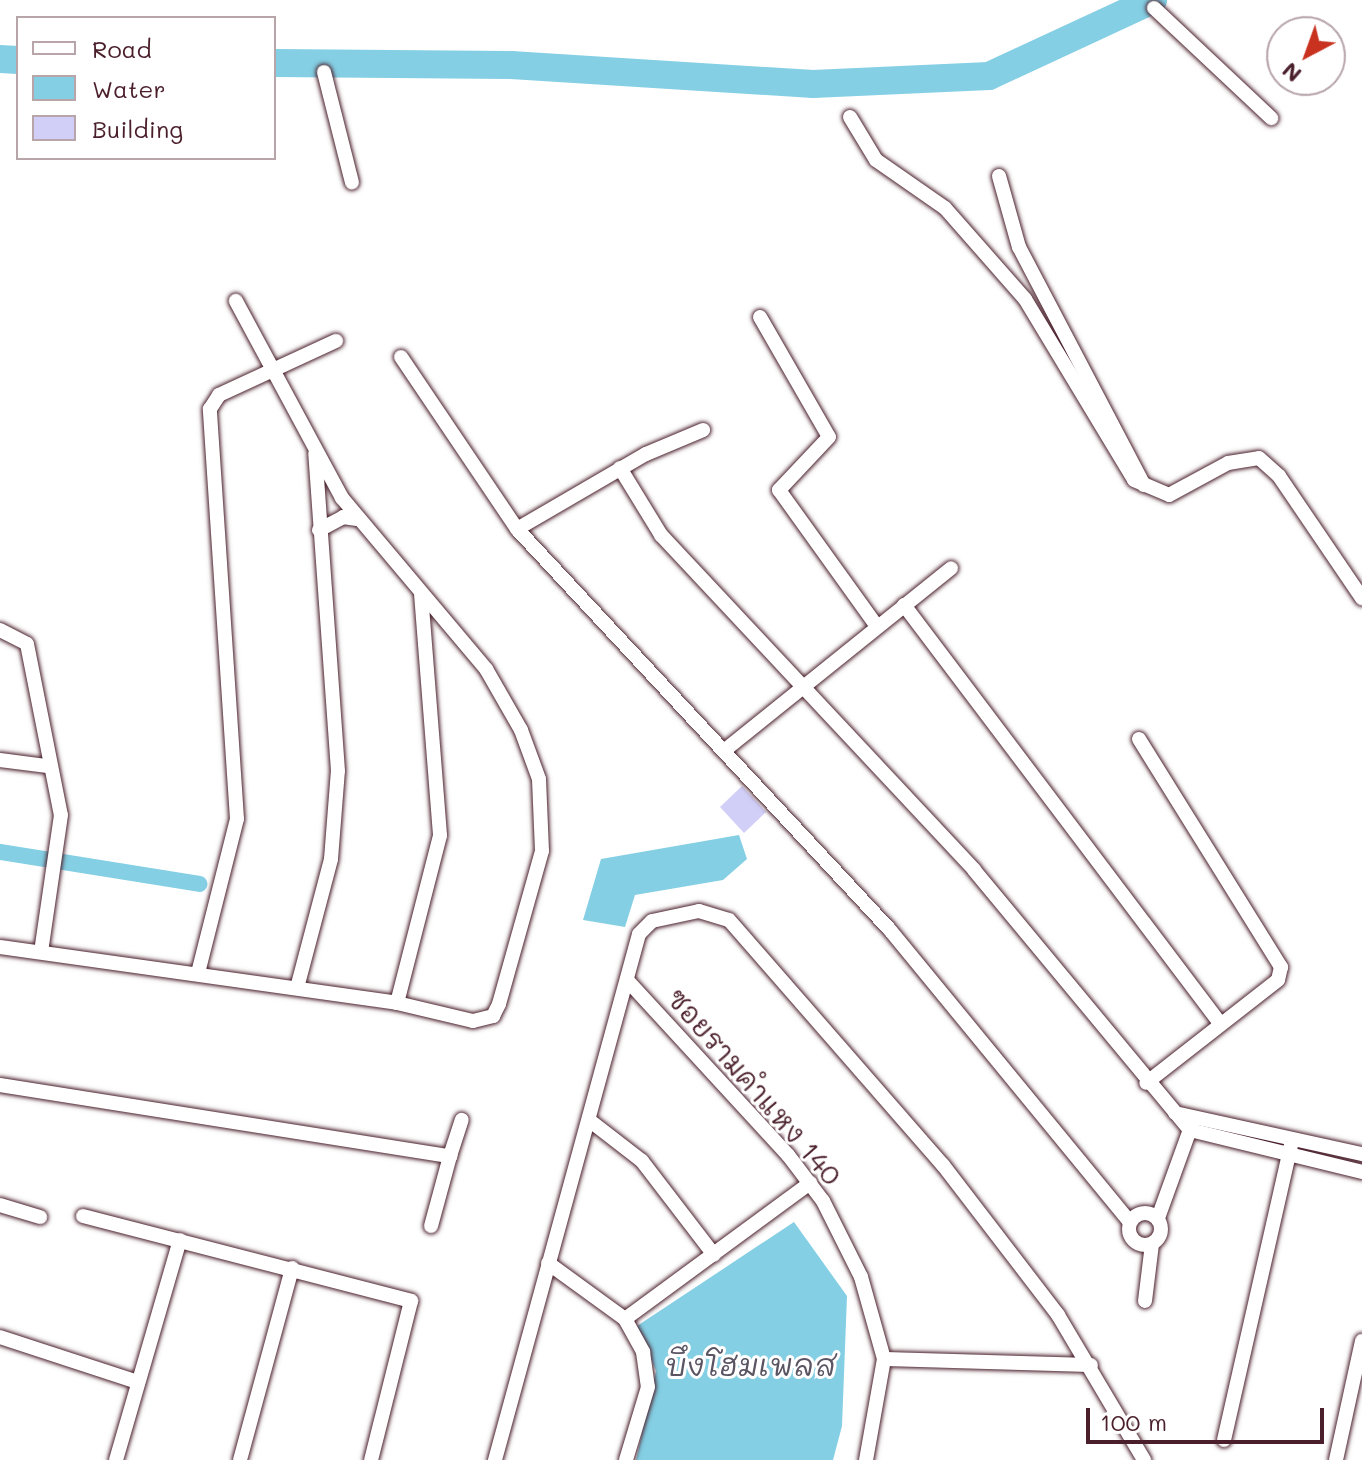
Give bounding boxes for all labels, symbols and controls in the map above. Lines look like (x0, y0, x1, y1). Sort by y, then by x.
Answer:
legend (16, 16, 276, 160)
north arrow (1266, 16, 1346, 96)
text: Road (92, 33, 152, 64)
text: N (1275, 57, 1307, 89)
text: Water (92, 73, 166, 104)
text: Building (92, 113, 183, 144)
street label: ซอยรามคำแหง 140 (660, 981, 850, 1191)
water label: บึงโฮมเพลส (664, 1346, 836, 1382)
scale bar (1090, 1392, 1328, 1442)
text: 100 m (1100, 1406, 1167, 1437)

